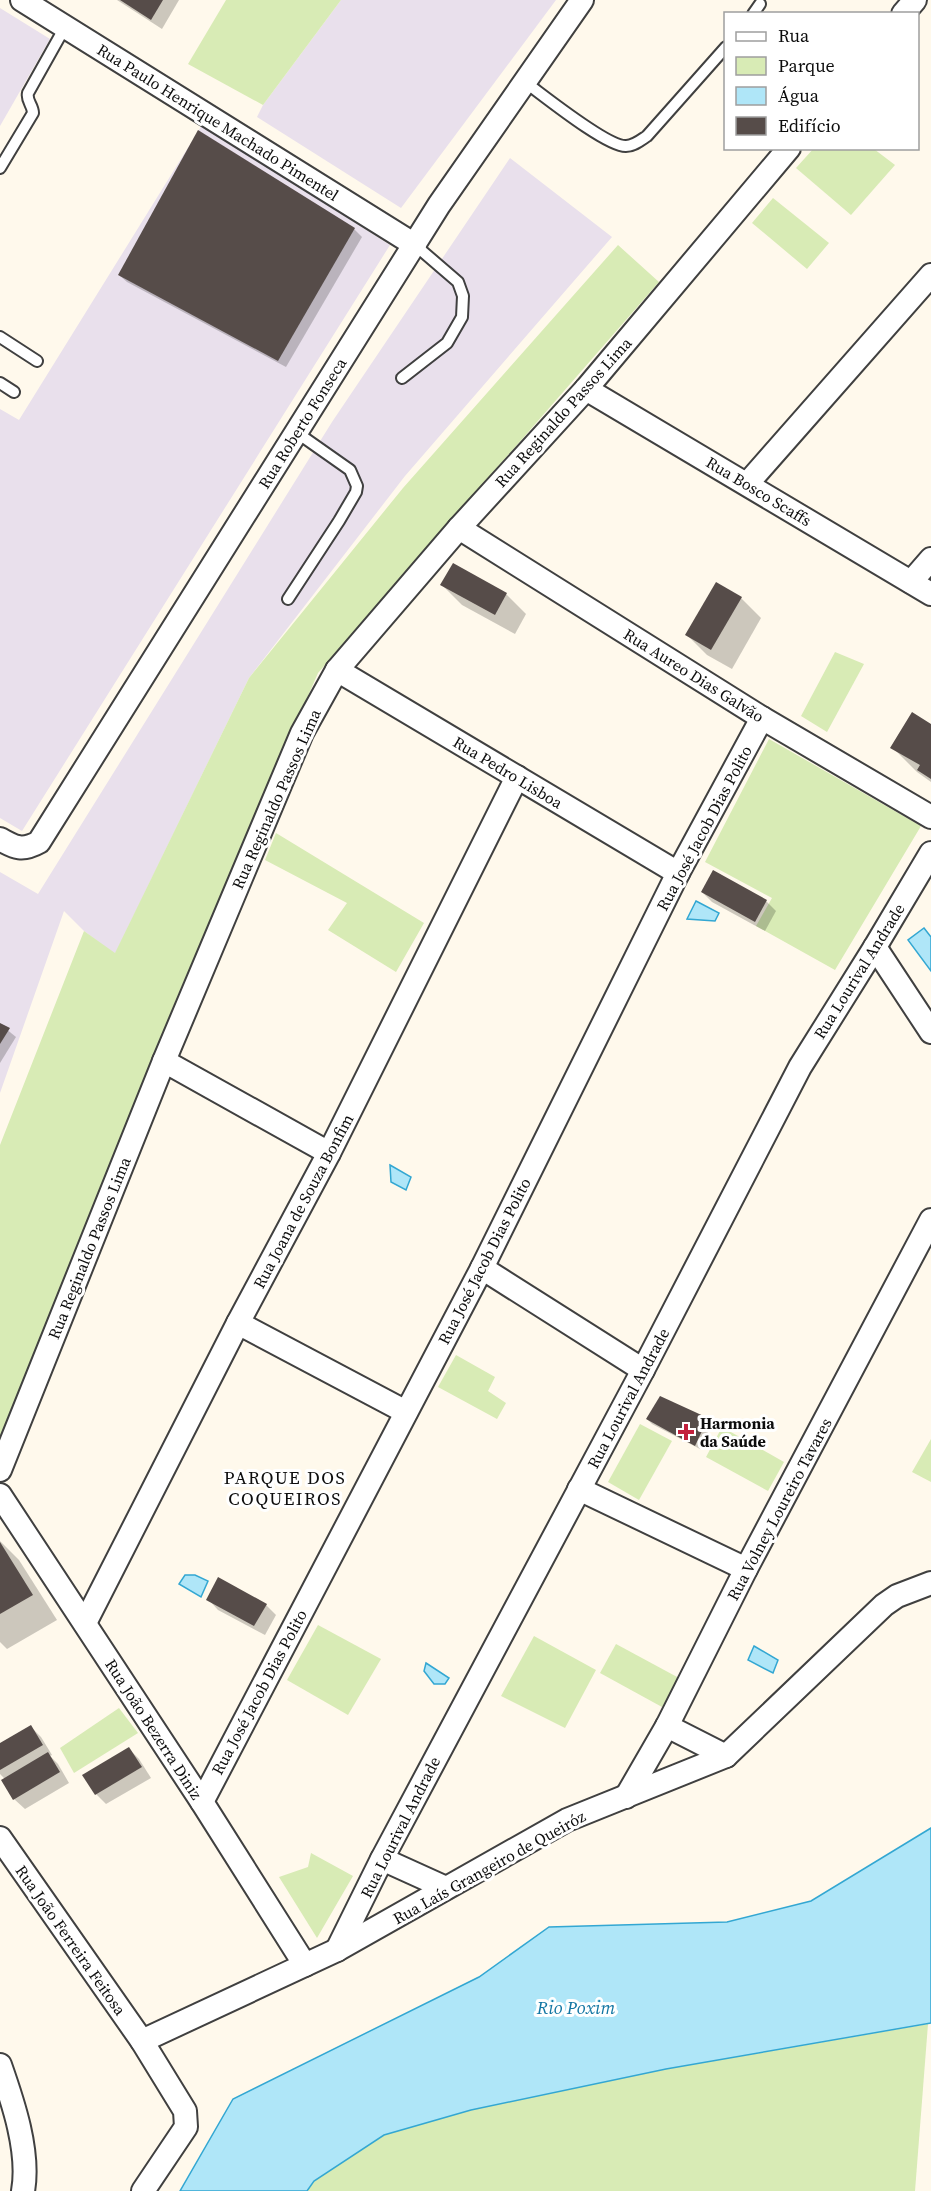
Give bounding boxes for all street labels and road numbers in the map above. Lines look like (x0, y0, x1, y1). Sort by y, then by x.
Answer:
street label: Rua Paulo Henrique Machado Pimentel (93, 38, 343, 206)
street label: Rua Reginaldo Passos Lima (490, 332, 637, 492)
street label: Rua Roberto Fonseca (253, 353, 352, 493)
street label: Rua Bosco Scaffs (702, 451, 816, 531)
street label: Rua Aureo Dias Galvão (620, 623, 769, 727)
street label: Rua Reginaldo Passos Lima (226, 705, 326, 892)
street label: Rua Pedro Lisboa (449, 731, 568, 814)
street label: Rua José Jacob Dias Polito (651, 741, 757, 914)
street label: Rua Lourival Andrade (808, 899, 910, 1043)
street label: Rua Joana de Souza Bonfim (248, 1110, 358, 1292)
street label: Rua Reginaldo Passos Lima (42, 1153, 136, 1342)
street label: Rua José Jacob Dias Polito (432, 1174, 536, 1348)
street label: Rua Lourival Andrade (582, 1324, 674, 1472)
street label: Rua Volney Loureiro Tavares (721, 1414, 837, 1604)
street label: Rua José Jacob Dias Polito (206, 1605, 312, 1778)
street label: Rua João Bezerra Diniz (100, 1655, 208, 1803)
street label: Rua Lourival Andrade (355, 1752, 445, 1902)
street label: Rua Laís Grangeiro de Queiróz (389, 1805, 589, 1929)
street label: Rua João Ferreira Feitosa (11, 1860, 132, 2020)

